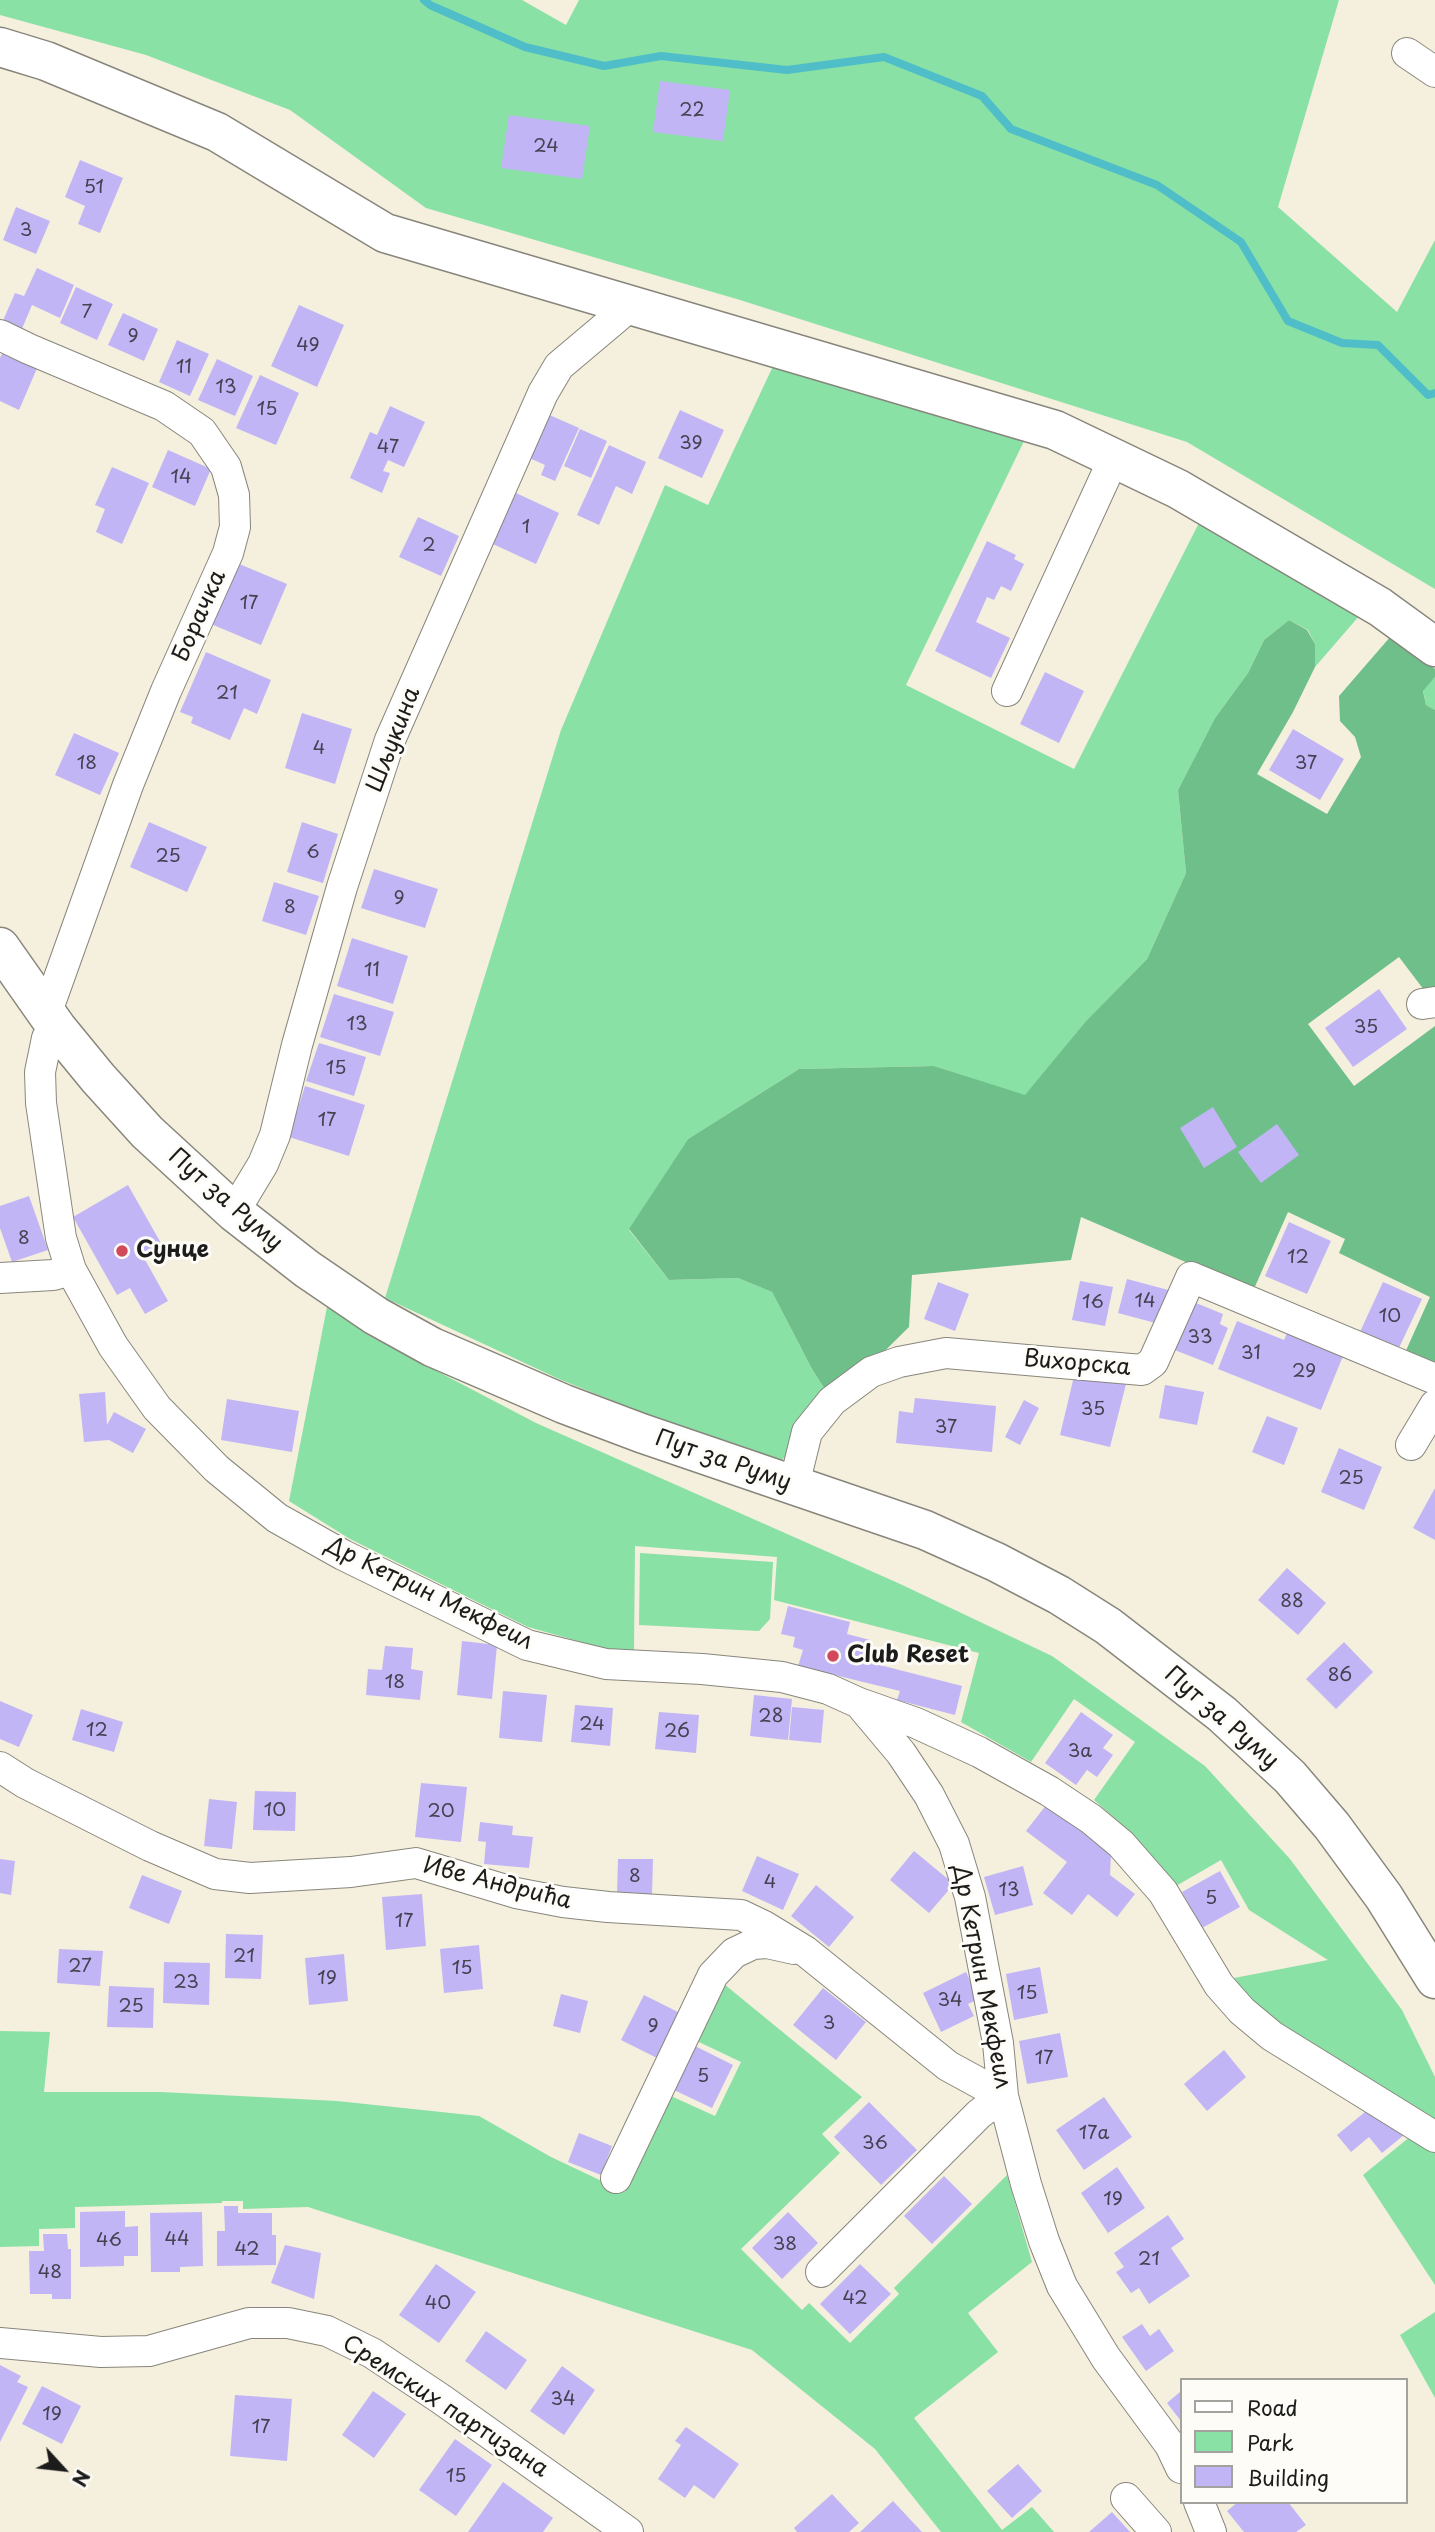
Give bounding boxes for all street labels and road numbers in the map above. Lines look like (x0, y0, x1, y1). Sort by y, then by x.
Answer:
street label: Борачка (168, 566, 232, 666)
street label: Шљукина (361, 684, 427, 796)
street label: Пут за Руму (162, 1143, 288, 1257)
street label: Вихорска (1022, 1346, 1132, 1382)
street label: Пут за Руму (651, 1425, 795, 1497)
street label: Др Кетрин Мекфеил (321, 1532, 537, 1656)
street label: Пут за Руму (1158, 1661, 1284, 1775)
street label: Иве Андрића (420, 1852, 574, 1916)
street label: Др Кетрин Мекфеил (946, 1863, 1016, 2091)
street label: Сремских партизана (337, 2330, 553, 2484)

